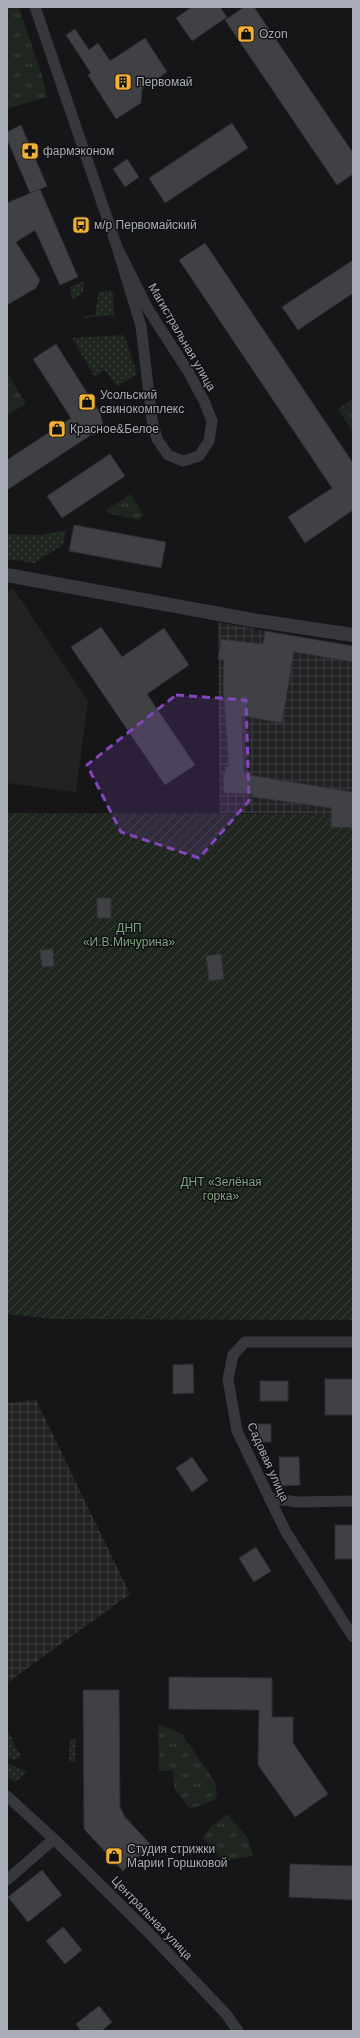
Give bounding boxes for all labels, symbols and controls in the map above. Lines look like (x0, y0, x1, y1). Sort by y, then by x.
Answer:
shop icon: Ozon (236, 24, 256, 44)
place label: Ozon (259, 27, 288, 41)
building icon: Первомай (113, 72, 133, 92)
place label: Первомай (136, 75, 193, 89)
pharmacy icon: фармэконом (20, 141, 40, 161)
place label: фармэконом (43, 144, 114, 158)
bus stop icon: м/р Первомайский (71, 215, 91, 235)
place label: м/р Первомайский (94, 218, 197, 232)
street label: Магистральная улица (145, 281, 219, 394)
place label: Усольский свинокомплекс (100, 388, 184, 416)
shop icon: Усольский свинокомплекс (77, 392, 97, 412)
shop icon: Красное&Белое (47, 419, 67, 439)
place label: Красное&Белое (70, 422, 159, 436)
park label: ДНП «И.В.Мичурина» (83, 921, 175, 949)
park label: ДНТ «Зелёная горка» (180, 1175, 262, 1203)
street label: Садовая улица (244, 1420, 292, 1504)
place label: Студия стрижки Марии Горшковой (127, 1842, 228, 1870)
shop icon: Студия стрижки Марии Горшковой (104, 1846, 124, 1866)
street label: Центральная улица (109, 1873, 196, 1963)

